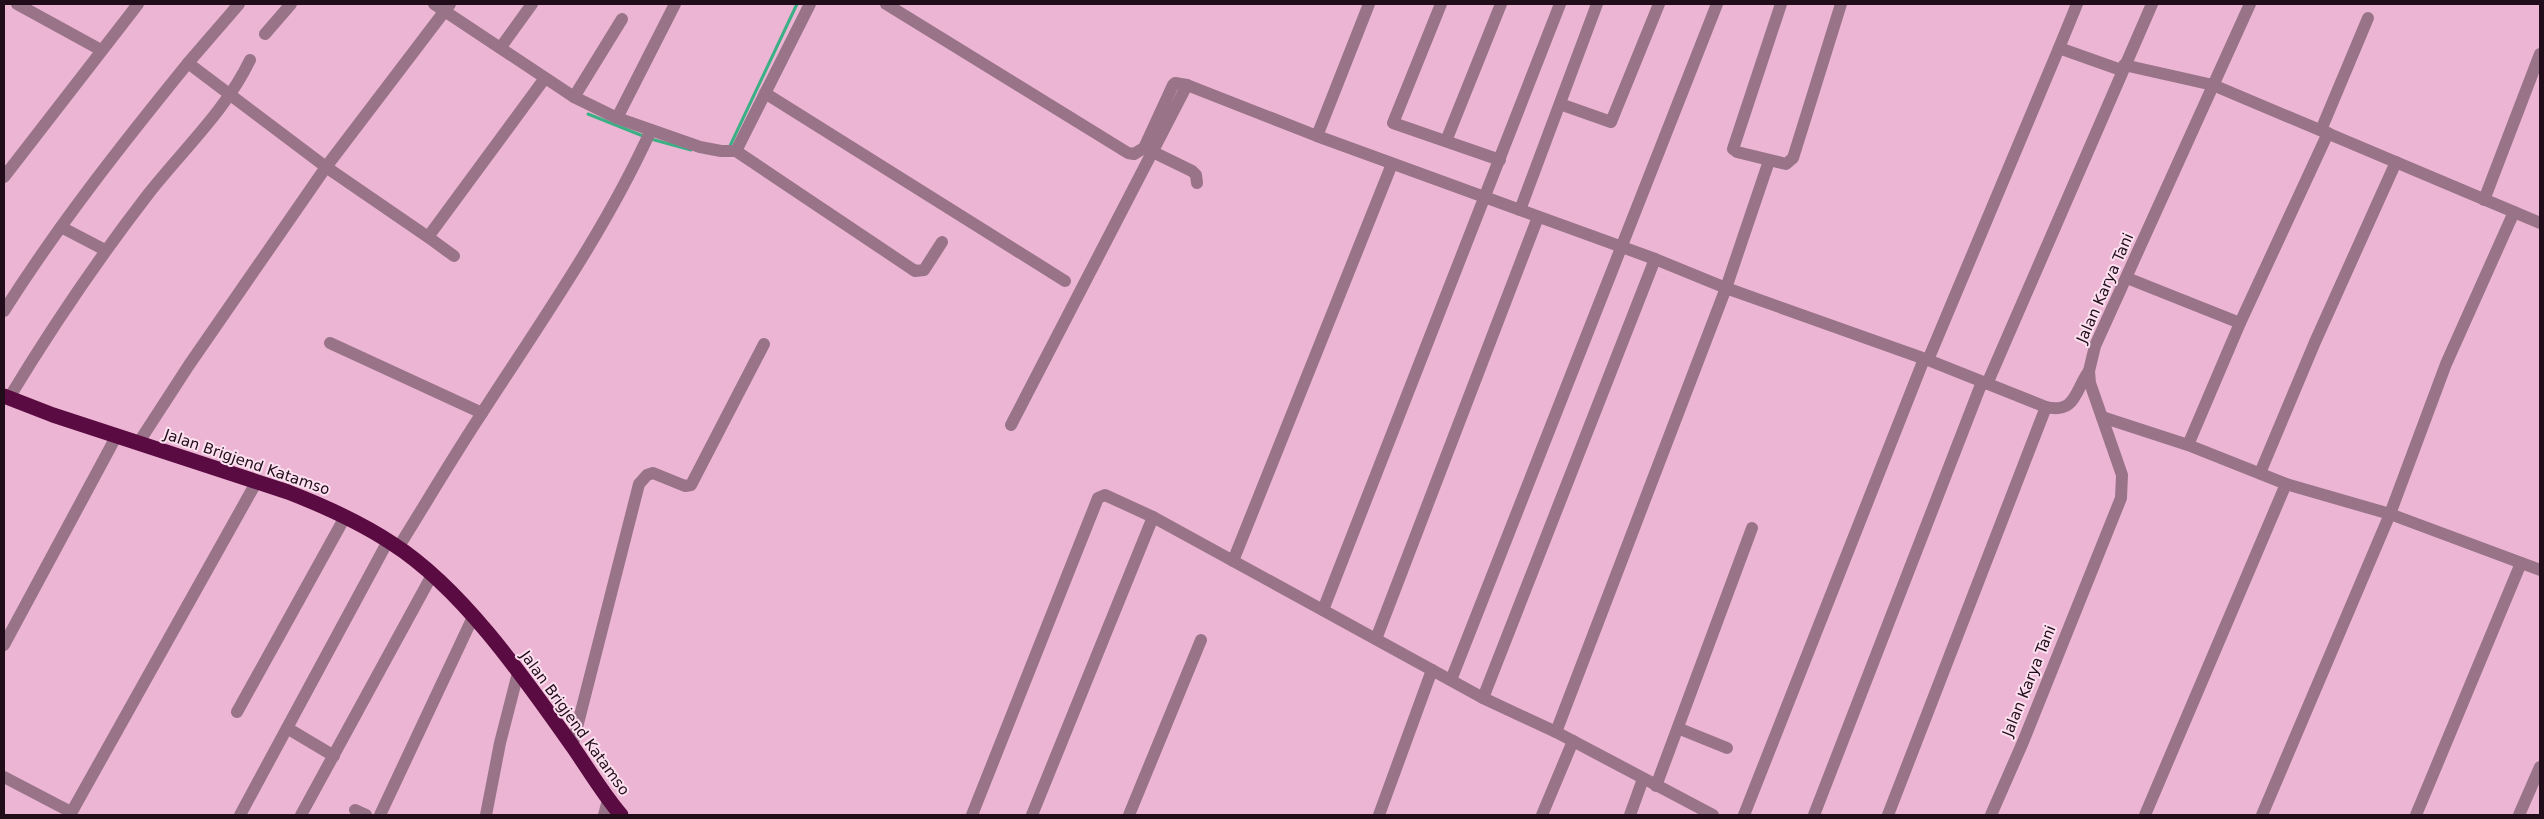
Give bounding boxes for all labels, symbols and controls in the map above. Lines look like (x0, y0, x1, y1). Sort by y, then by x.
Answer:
street label: Jalan Karya Tani (2072, 230, 2137, 347)
street label: Jalan Brigjend Katamso (161, 425, 332, 499)
street label: Jalan Karya Tani (1998, 623, 2060, 740)
street label: Jalan Brigjend Katamso (516, 647, 633, 799)

